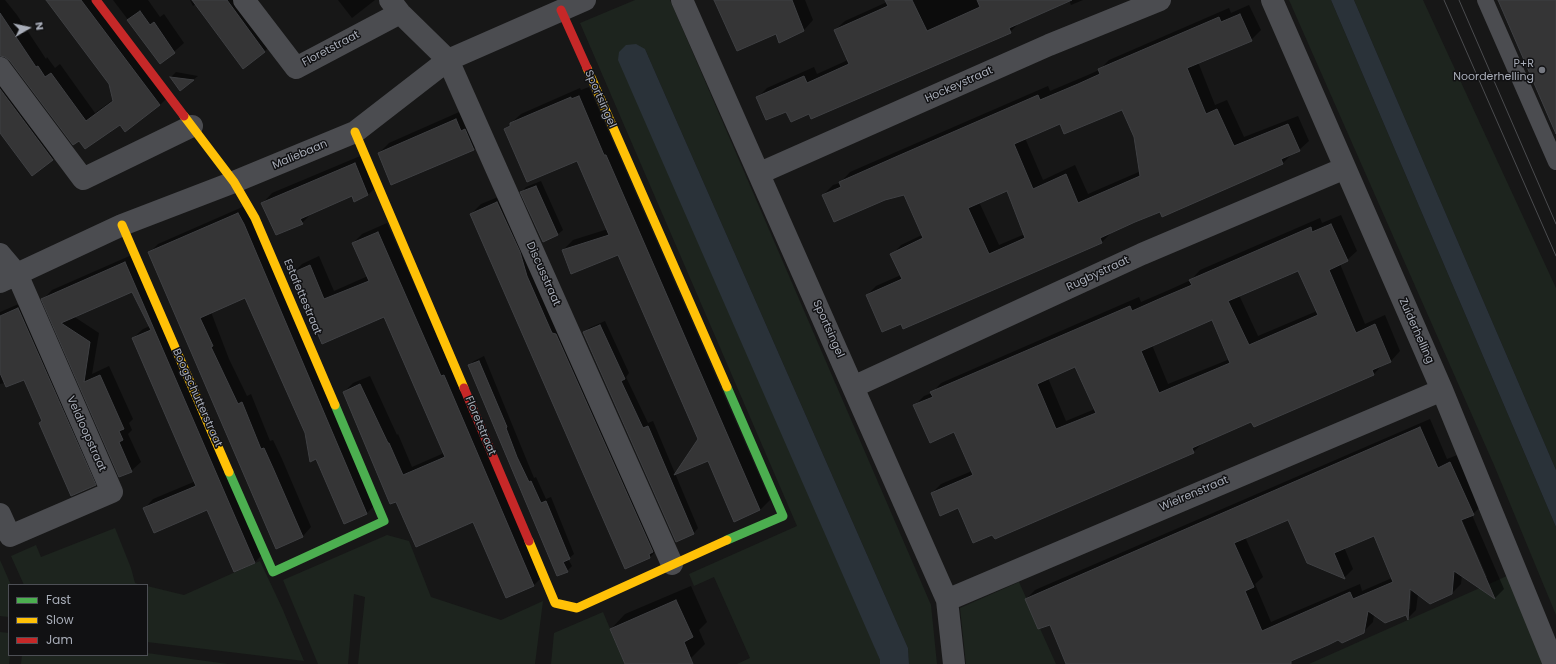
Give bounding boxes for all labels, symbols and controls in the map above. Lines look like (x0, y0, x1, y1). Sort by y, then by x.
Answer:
north arrow (8, 8, 48, 48)
text: N (31, 21, 48, 31)
street label: Floretstraat (300, 28, 362, 70)
place label: P+R Noorderhelling (1453, 57, 1534, 83)
street label: Hockeystraat (923, 64, 995, 106)
marker: P+R Noorderhelling (1537, 65, 1547, 75)
street label: Sportsingel (581, 68, 619, 130)
street label: Maliebaan (271, 137, 329, 173)
street label: Discusstraat (523, 240, 563, 308)
street label: Rugbystraat (1065, 254, 1131, 294)
street label: Estafettestraat (280, 257, 324, 337)
street label: Zuiderhelling (1396, 296, 1436, 366)
street label: Sportsingel (809, 298, 847, 360)
street label: Boogschutterstraat (169, 347, 225, 449)
street label: Veldloopstraat (63, 394, 109, 474)
street label: Floretstraat (462, 394, 498, 458)
street label: Wielrenstraat (1158, 474, 1230, 514)
legend (8, 584, 148, 656)
text: Fast (46, 591, 71, 608)
text: Slow (46, 611, 74, 628)
text: Jam (46, 631, 73, 648)

